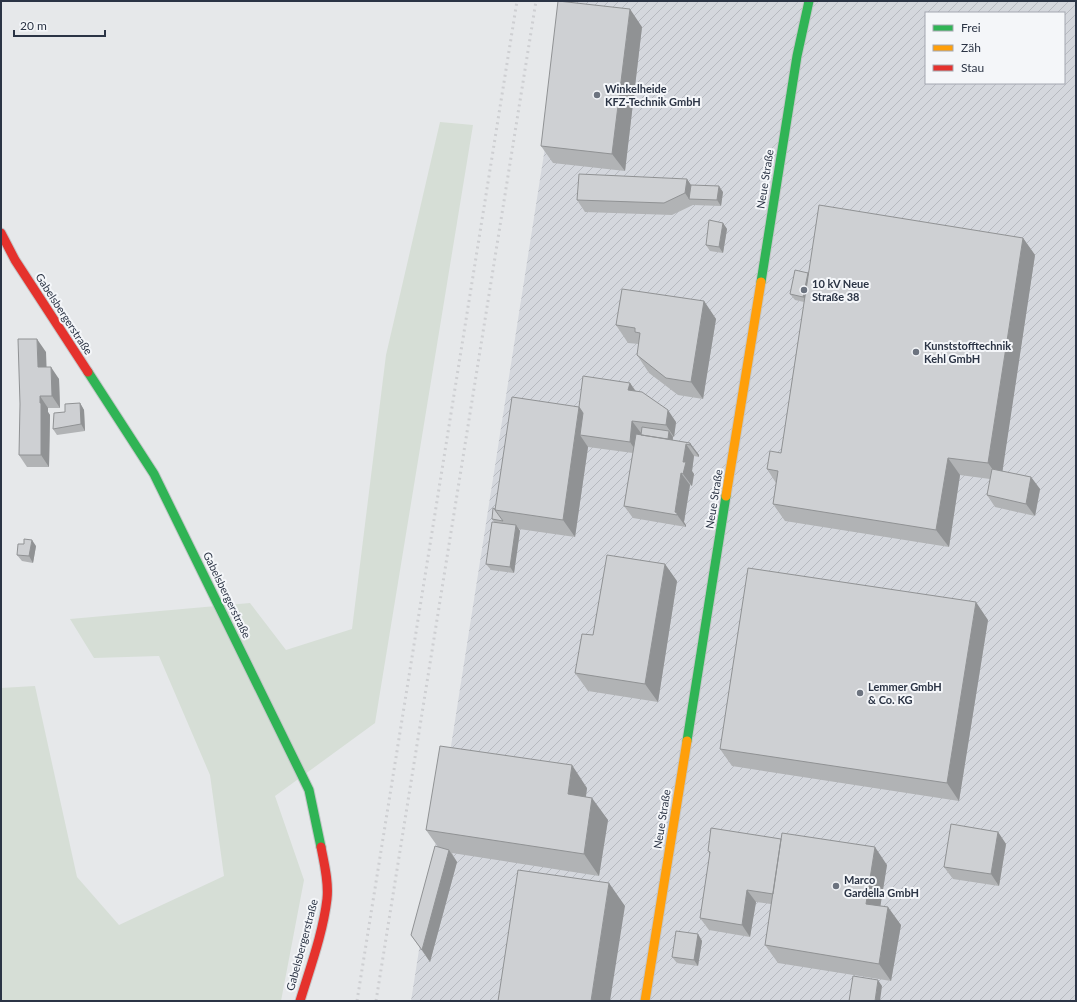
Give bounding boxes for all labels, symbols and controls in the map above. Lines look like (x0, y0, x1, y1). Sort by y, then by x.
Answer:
scale bar (14, 12, 105, 38)
legend (925, 12, 1065, 84)
text: 20 m (20, 18, 47, 33)
text: Frei (961, 20, 981, 35)
text: Zäh (961, 40, 981, 55)
text: Stau (961, 60, 984, 75)
place label: Winkelheide KFZ-Technik GmbH (605, 82, 701, 108)
marker: Winkelheide KFZ-Technik GmbH (592, 90, 602, 100)
street label: Neue Straße (753, 148, 776, 210)
street label: Gabelsbergerstraße (33, 271, 96, 357)
place label: 10 kV Neue Straße 38 (812, 277, 869, 303)
marker: 10 kV Neue Straße 38 (799, 285, 809, 295)
place label: Kunststofftechnik Kehl GmbH (924, 339, 1011, 365)
marker: Kunststofftechnik Kehl GmbH (911, 347, 921, 357)
street label: Neue Straße (702, 468, 725, 530)
street label: Gabelsbergerstraße (201, 550, 254, 640)
place label: Lemmer GmbH & Co. KG (868, 680, 942, 706)
marker: Lemmer GmbH & Co. KG (855, 688, 865, 698)
street label: Neue Straße (650, 788, 673, 850)
place label: Marco Gardella GmbH (844, 873, 919, 899)
marker: Marco Gardella GmbH (831, 881, 841, 891)
street label: Gabelsbergerstraße (283, 897, 320, 992)

